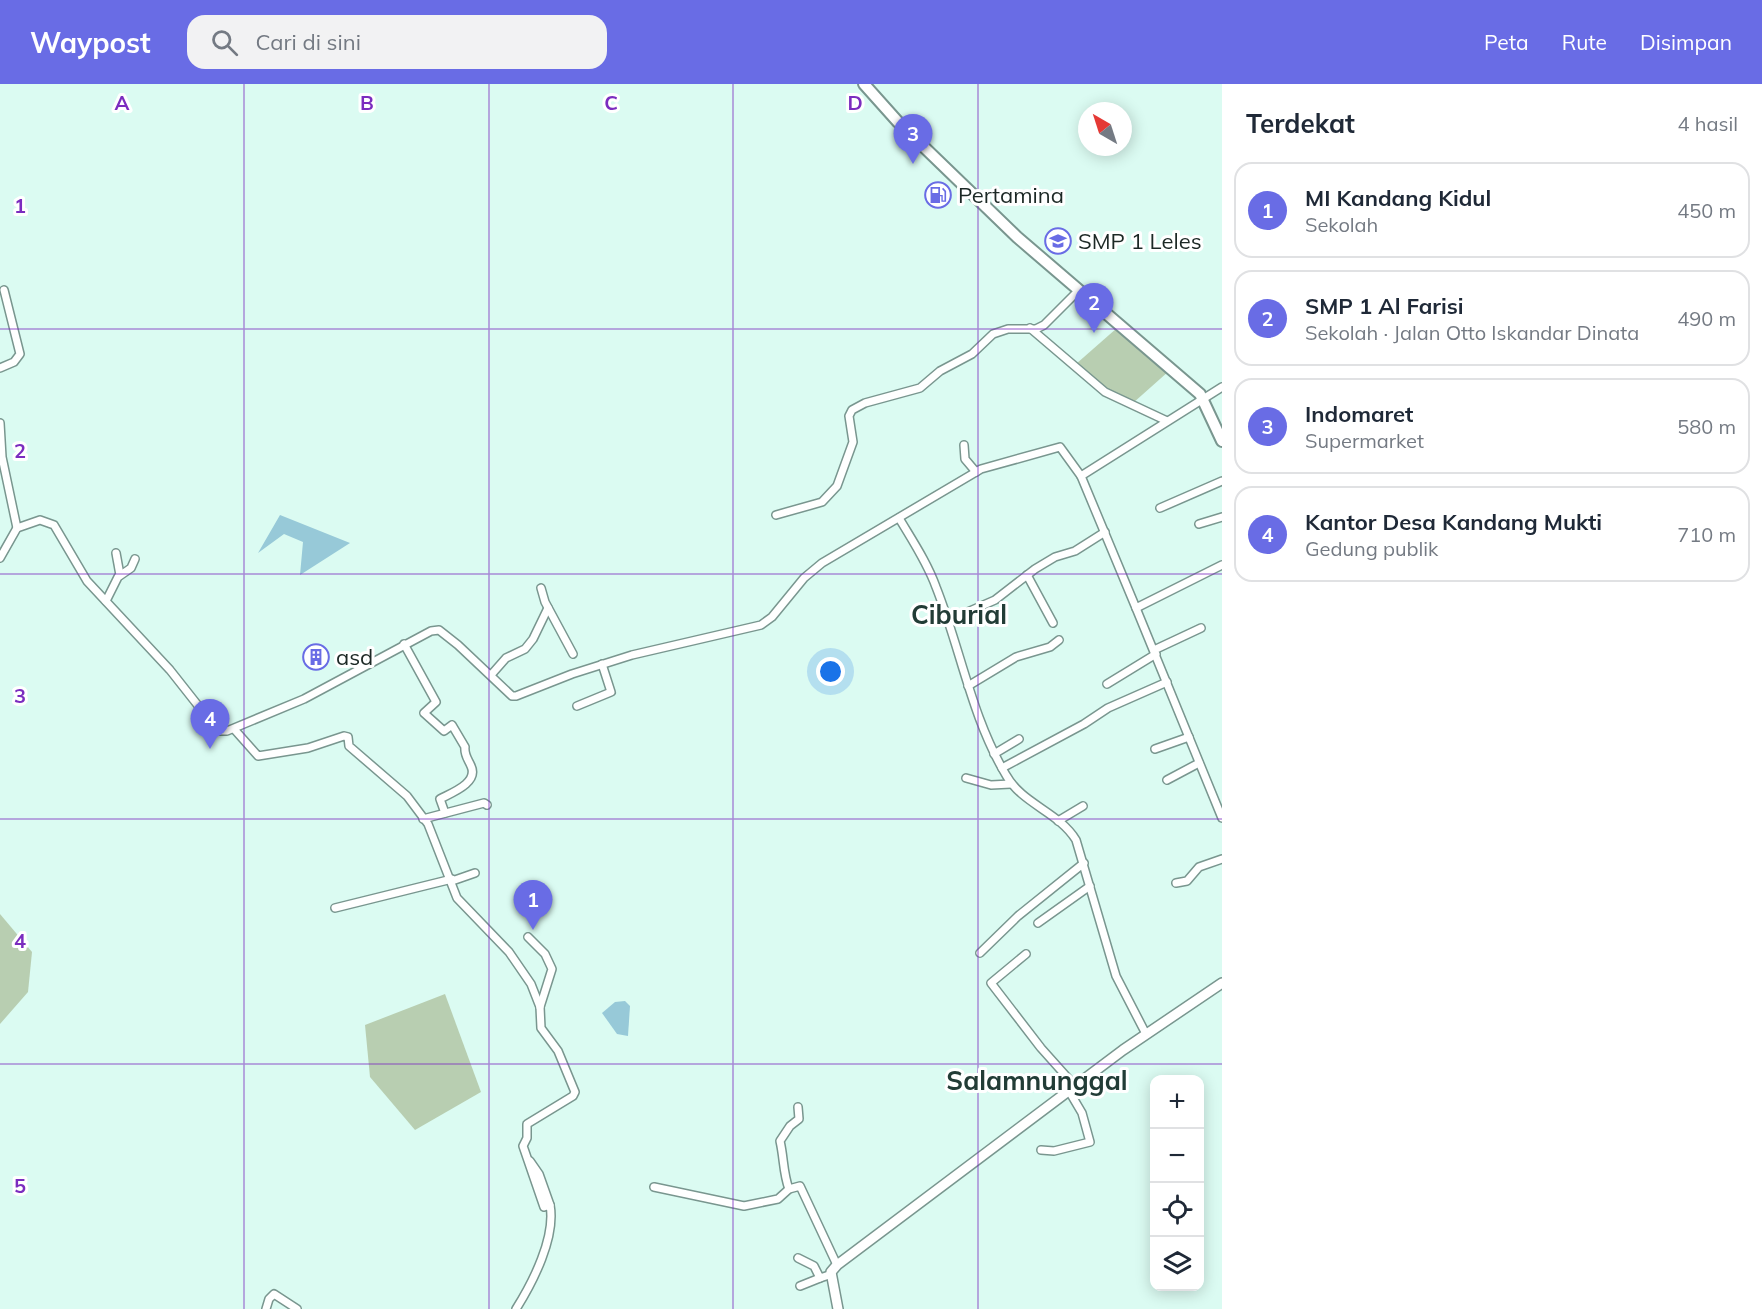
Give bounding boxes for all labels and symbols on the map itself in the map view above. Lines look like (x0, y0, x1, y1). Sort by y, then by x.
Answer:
text: A (115, 90, 130, 115)
text: B (360, 90, 374, 115)
text: C (604, 90, 618, 115)
text: D (847, 90, 863, 115)
north arrow (1078, 102, 1132, 156)
pin: 3 (894, 115, 932, 164)
fuel station icon: Pertamina (923, 180, 953, 210)
place label: Pertamina (958, 181, 1064, 209)
text: 1 (14, 193, 26, 218)
school or university icon: SMP 1 Leles (1043, 226, 1073, 256)
place label: SMP 1 Leles (1078, 227, 1202, 255)
pin: 2 (1074, 284, 1114, 333)
text: 2 (14, 438, 26, 463)
district label: Ciburial (911, 598, 1007, 631)
building icon: asd (301, 642, 331, 672)
place label: asd (336, 643, 373, 671)
your location (816, 657, 845, 686)
text: 3 (14, 683, 26, 708)
pin: 4 (190, 700, 230, 749)
pin: 1 (514, 880, 552, 930)
text: 4 (14, 928, 26, 953)
district label: Salamnunggal (946, 1064, 1128, 1097)
text: 5 (14, 1173, 26, 1198)

